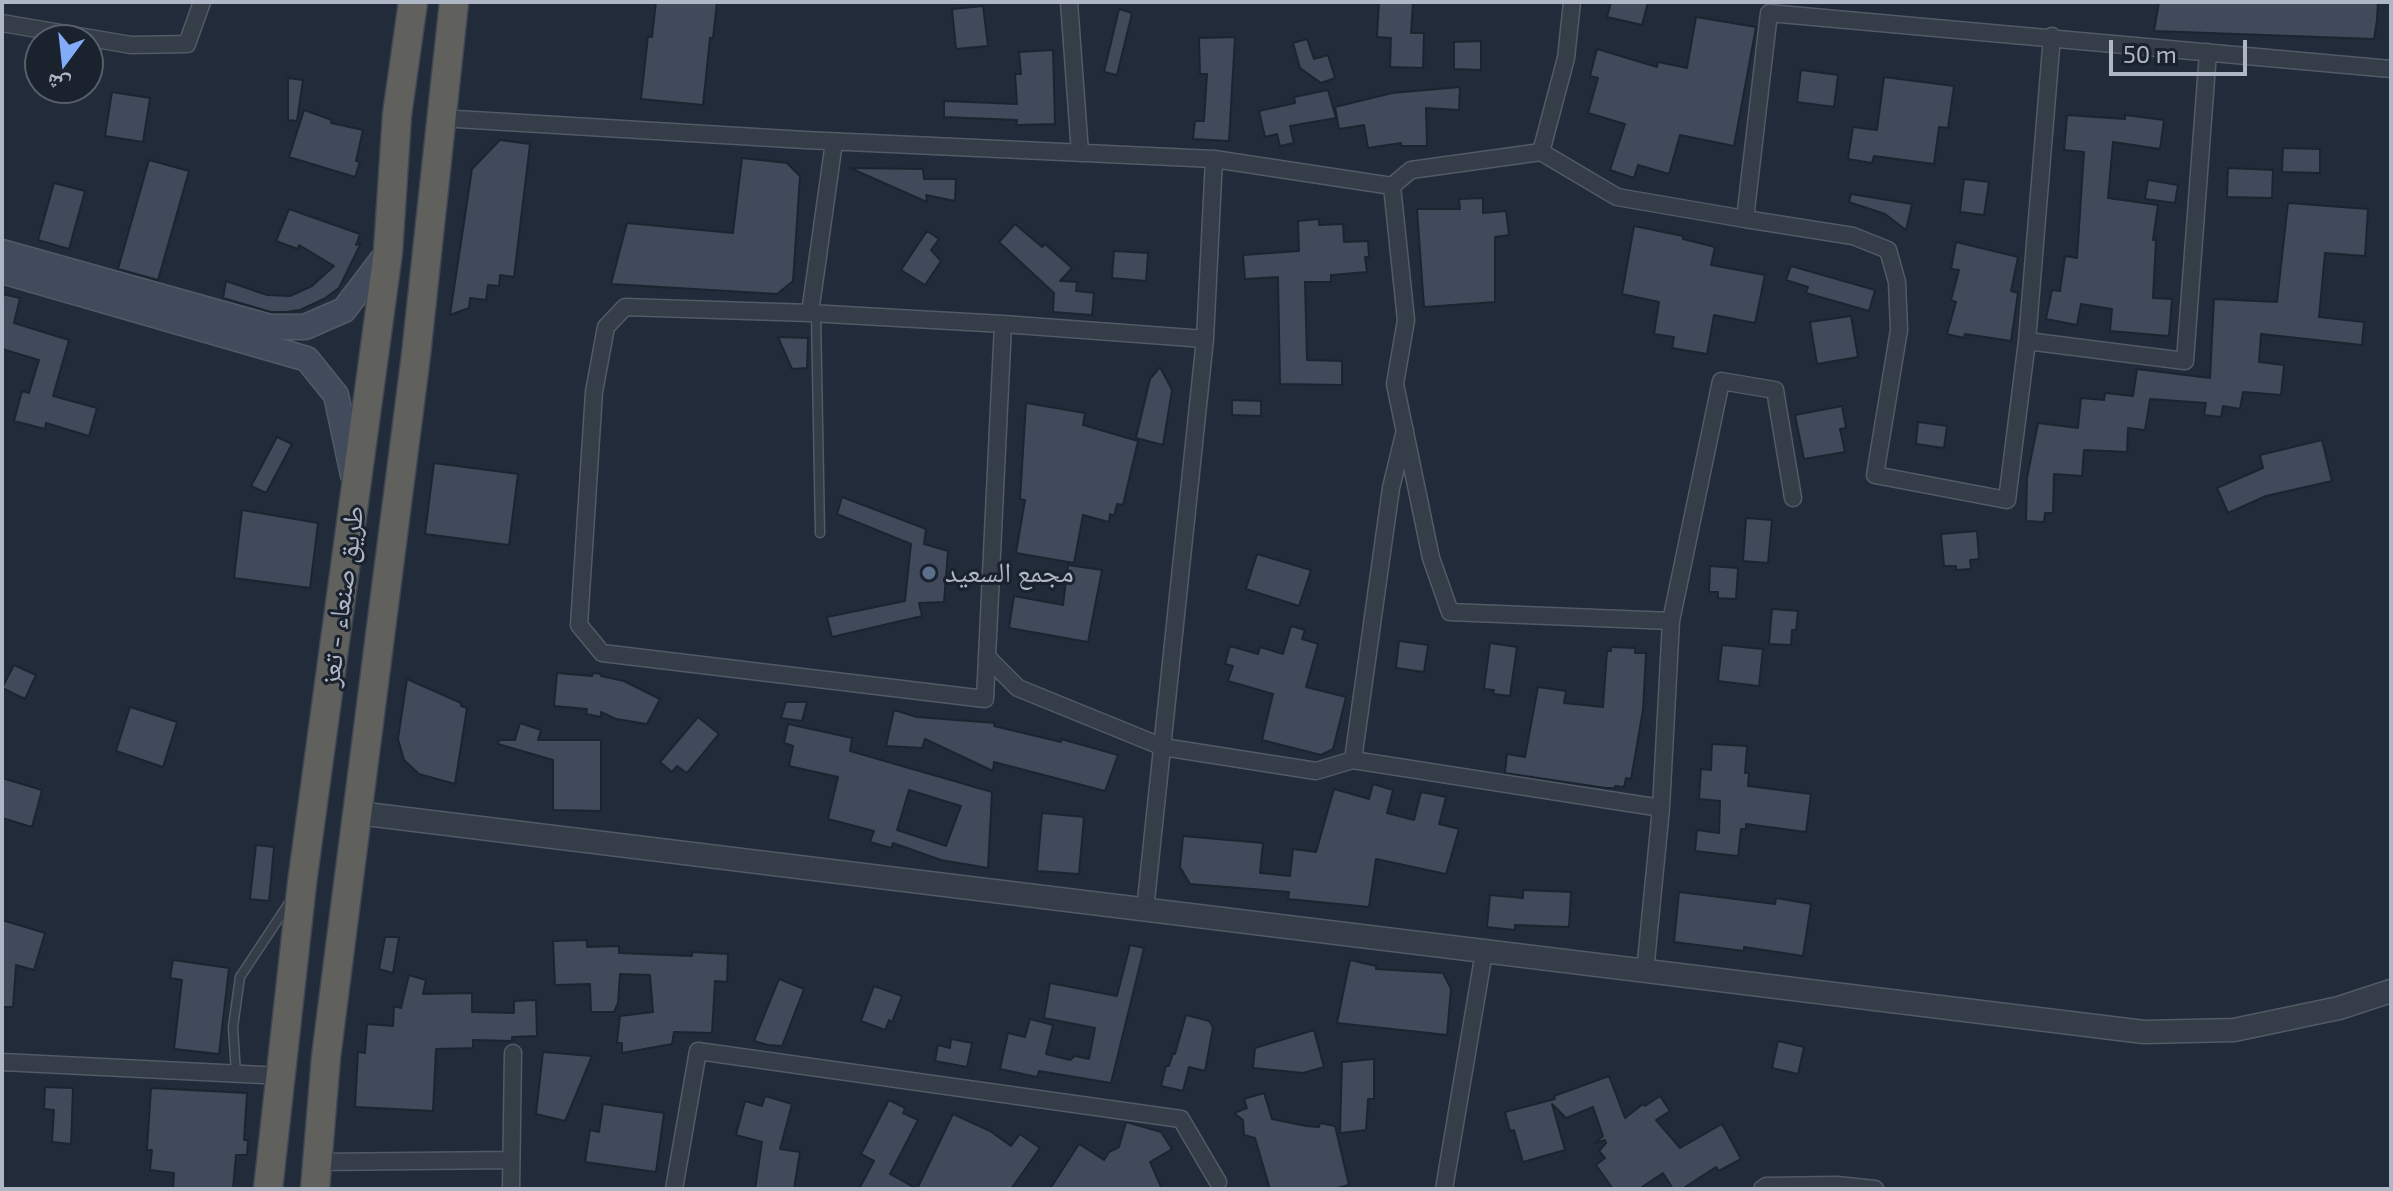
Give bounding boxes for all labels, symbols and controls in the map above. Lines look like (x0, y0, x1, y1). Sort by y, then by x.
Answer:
north arrow (24, 24, 104, 104)
scale bar (2113, 24, 2251, 74)
text: 50 m (2123, 39, 2177, 68)
text: ش (44, 70, 73, 101)
street label: طريق صنعاء - تعز (313, 503, 371, 689)
place label: مجمع السعيد (945, 556, 1074, 590)
marker: مجمع السعيد (920, 564, 938, 582)

